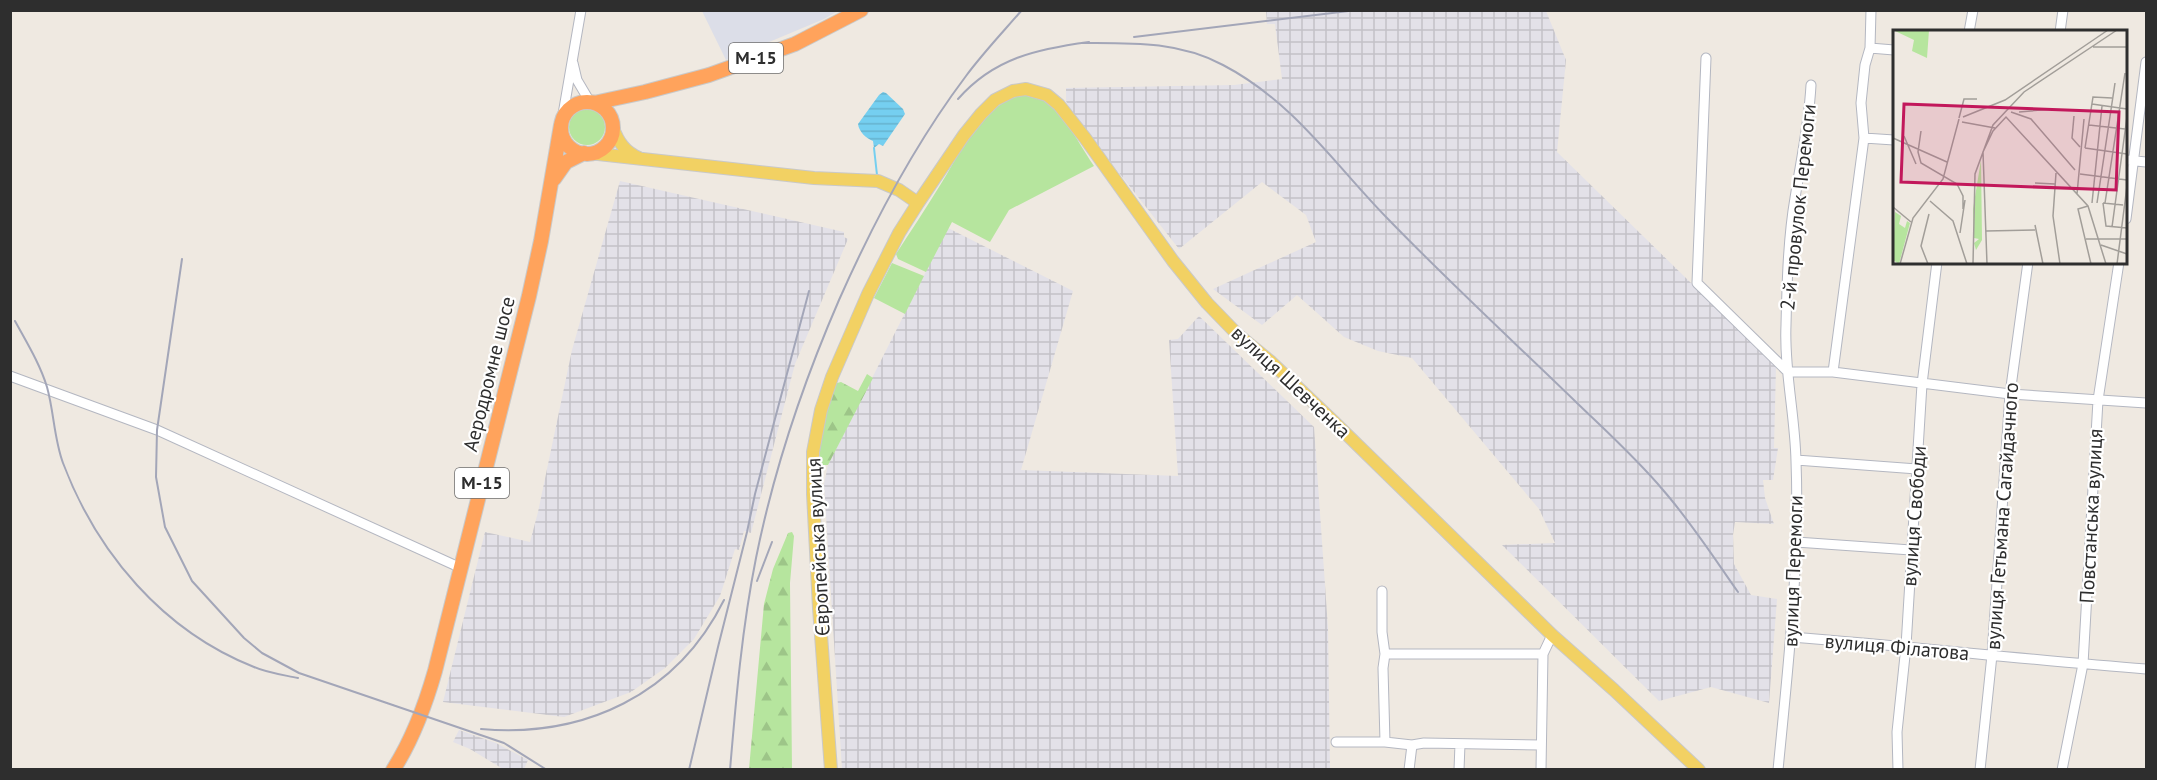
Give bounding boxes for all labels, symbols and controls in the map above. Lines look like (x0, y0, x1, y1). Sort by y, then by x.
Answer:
inset map (1893, 30, 2127, 264)
road number: М-15 (729, 43, 783, 73)
street label: 2-й провулок Перемоги (1774, 102, 1822, 312)
street label: Аеродромне шосе (457, 294, 521, 454)
street label: вулиця Шевченка (1226, 320, 1356, 444)
street label: вулиця Гетьмана Сагайдачного (1980, 381, 2024, 651)
street label: Повстанська вулиця (2073, 428, 2109, 604)
street label: вулиця Свободи (1896, 445, 1932, 587)
street label: Європейська вулиця (800, 457, 836, 637)
road number: М-15 (455, 468, 509, 498)
street label: вулиця Перемоги (1777, 495, 1809, 647)
street label: вулиця Філатова (1824, 628, 1970, 666)

